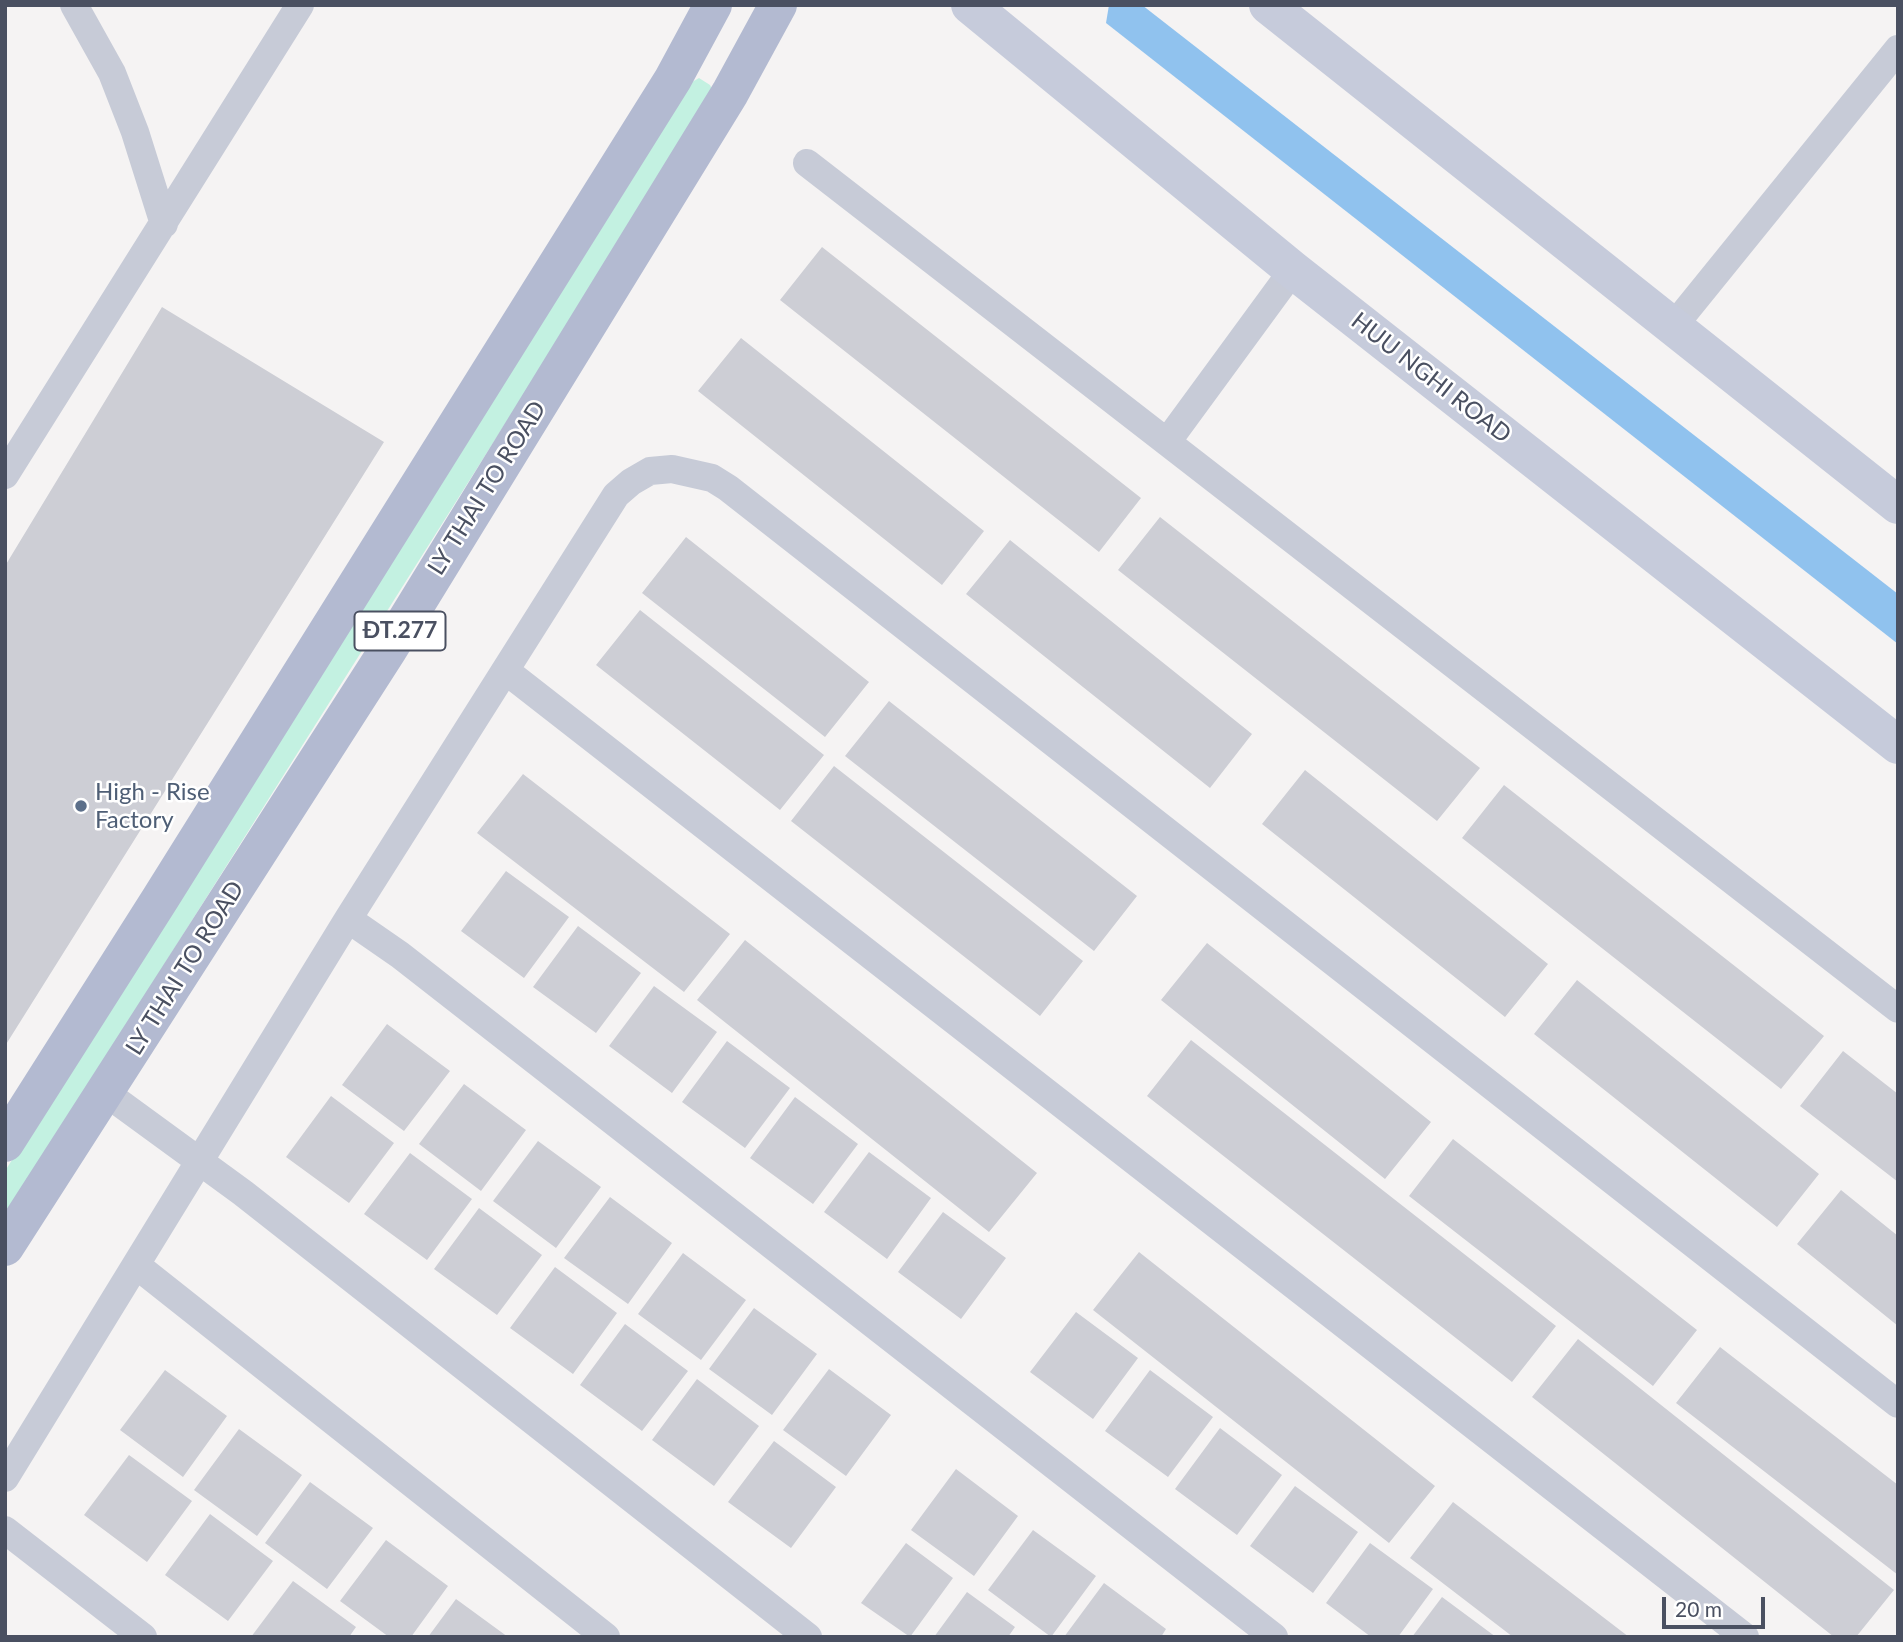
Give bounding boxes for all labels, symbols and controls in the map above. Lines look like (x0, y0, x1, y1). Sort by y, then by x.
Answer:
street label: HUU NGHI ROAD (1345, 307, 1517, 449)
street label: LY THAI TO ROAD (422, 396, 552, 580)
road number: ĐT.277 (354, 611, 446, 650)
place label: High - Rise Factory (95, 778, 210, 834)
marker: High - Rise Factory (73, 798, 89, 814)
street label: LY THAI TO ROAD (120, 876, 250, 1060)
scale bar (1665, 1582, 1768, 1626)
text: 20 m (1675, 1596, 1722, 1621)

